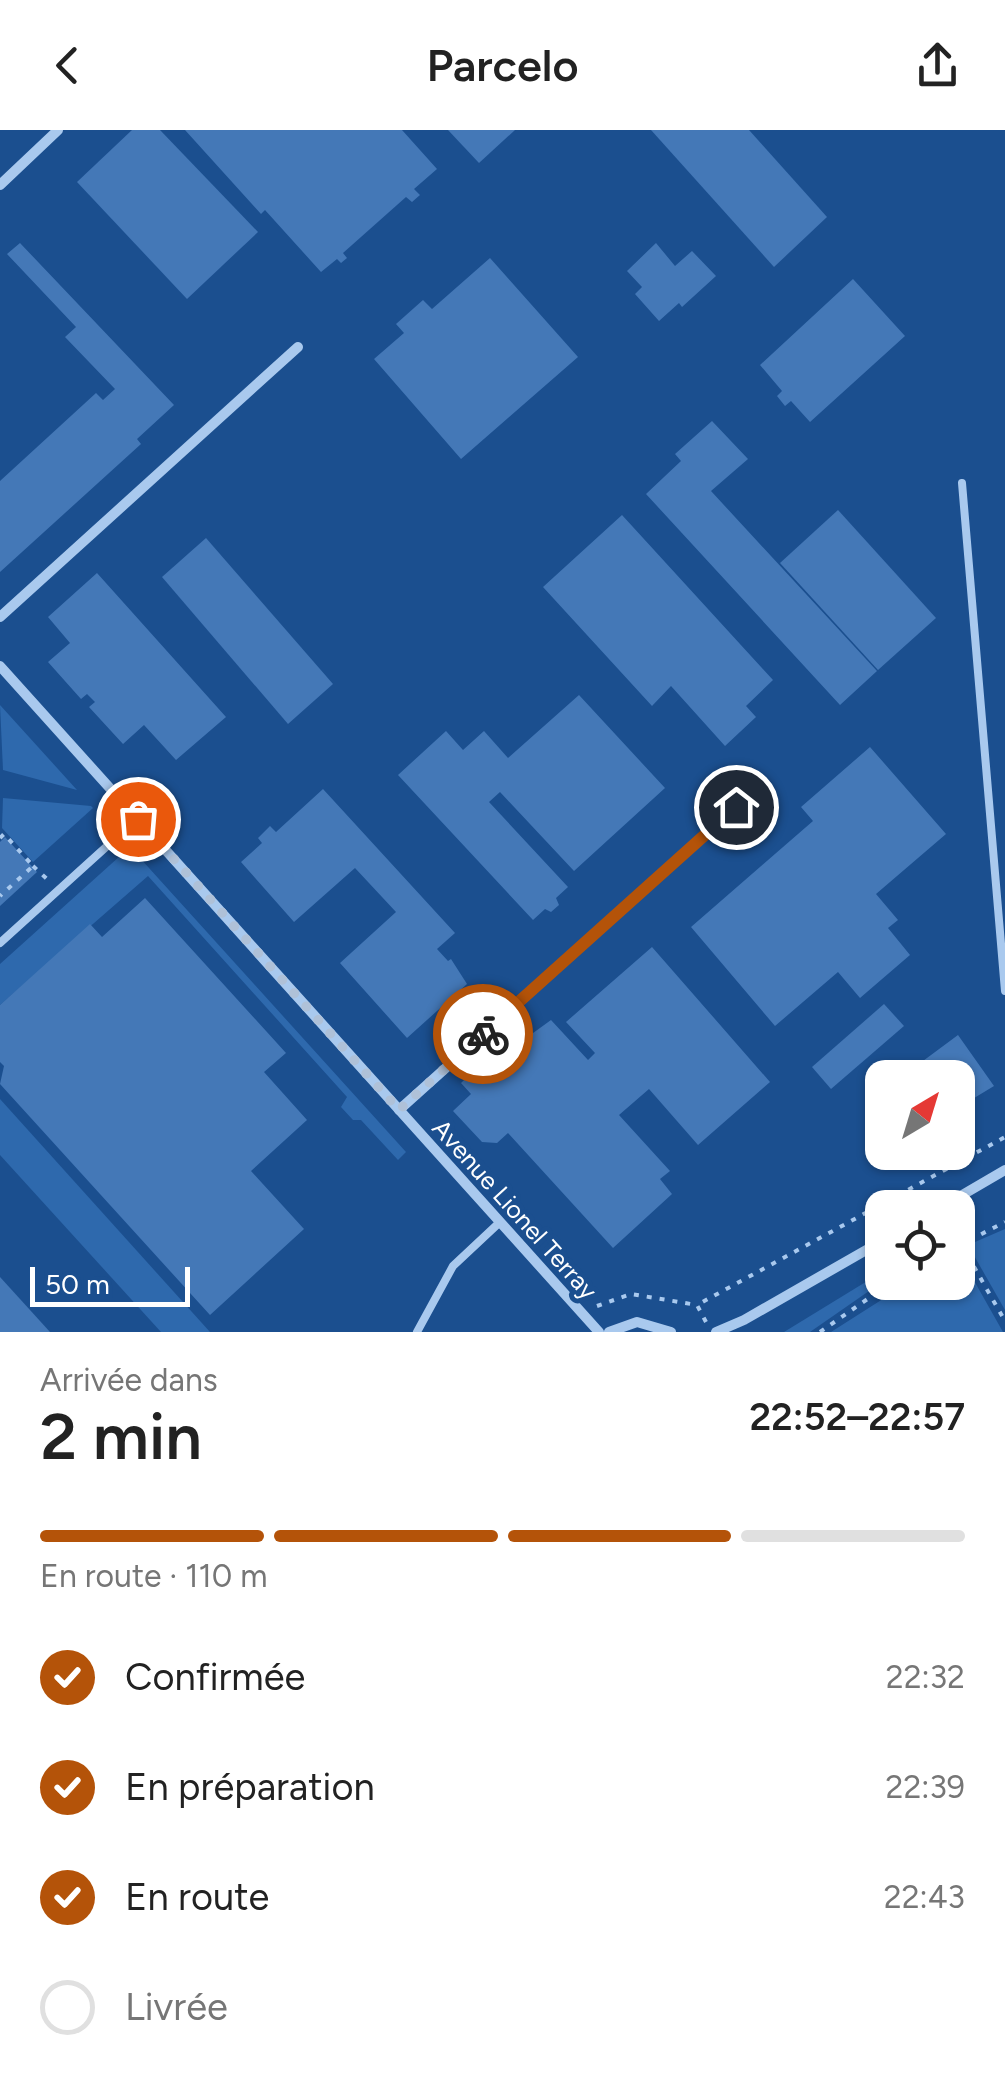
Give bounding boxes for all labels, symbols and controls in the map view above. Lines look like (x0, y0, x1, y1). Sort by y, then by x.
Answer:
icon: back (40, 38, 95, 93)
text: Parcelo (426, 38, 579, 92)
icon: share (910, 38, 965, 93)
pin (694, 765, 779, 850)
pin (96, 777, 181, 862)
icon: home (709, 780, 764, 835)
icon: bag (111, 792, 166, 847)
courier (433, 984, 533, 1084)
icon: bike (456, 1007, 511, 1062)
north arrow (865, 1060, 975, 1170)
map controls (865, 1060, 975, 1300)
street label: Avenue Lionel Terray (426, 1113, 604, 1305)
button: locate (865, 1190, 975, 1300)
scale bar (30, 1262, 190, 1306)
text: 50 m (45, 1267, 110, 1301)
text: Arrivée dans (40, 1361, 218, 1399)
text: 22:52–22:57 (749, 1394, 965, 1440)
text: 2 min (40, 1397, 202, 1475)
text: En route · 110 m (40, 1557, 267, 1595)
icon: check (40, 1650, 95, 1705)
text: Confirmée (125, 1654, 305, 1700)
text: 22:32 (886, 1658, 965, 1696)
icon: check (40, 1760, 95, 1815)
text: En préparation (125, 1764, 375, 1810)
text: 22:39 (886, 1768, 965, 1806)
icon: check (40, 1870, 95, 1925)
text: En route (125, 1874, 269, 1920)
text: 22:43 (884, 1878, 965, 1916)
text: Livrée (125, 1984, 228, 2030)

